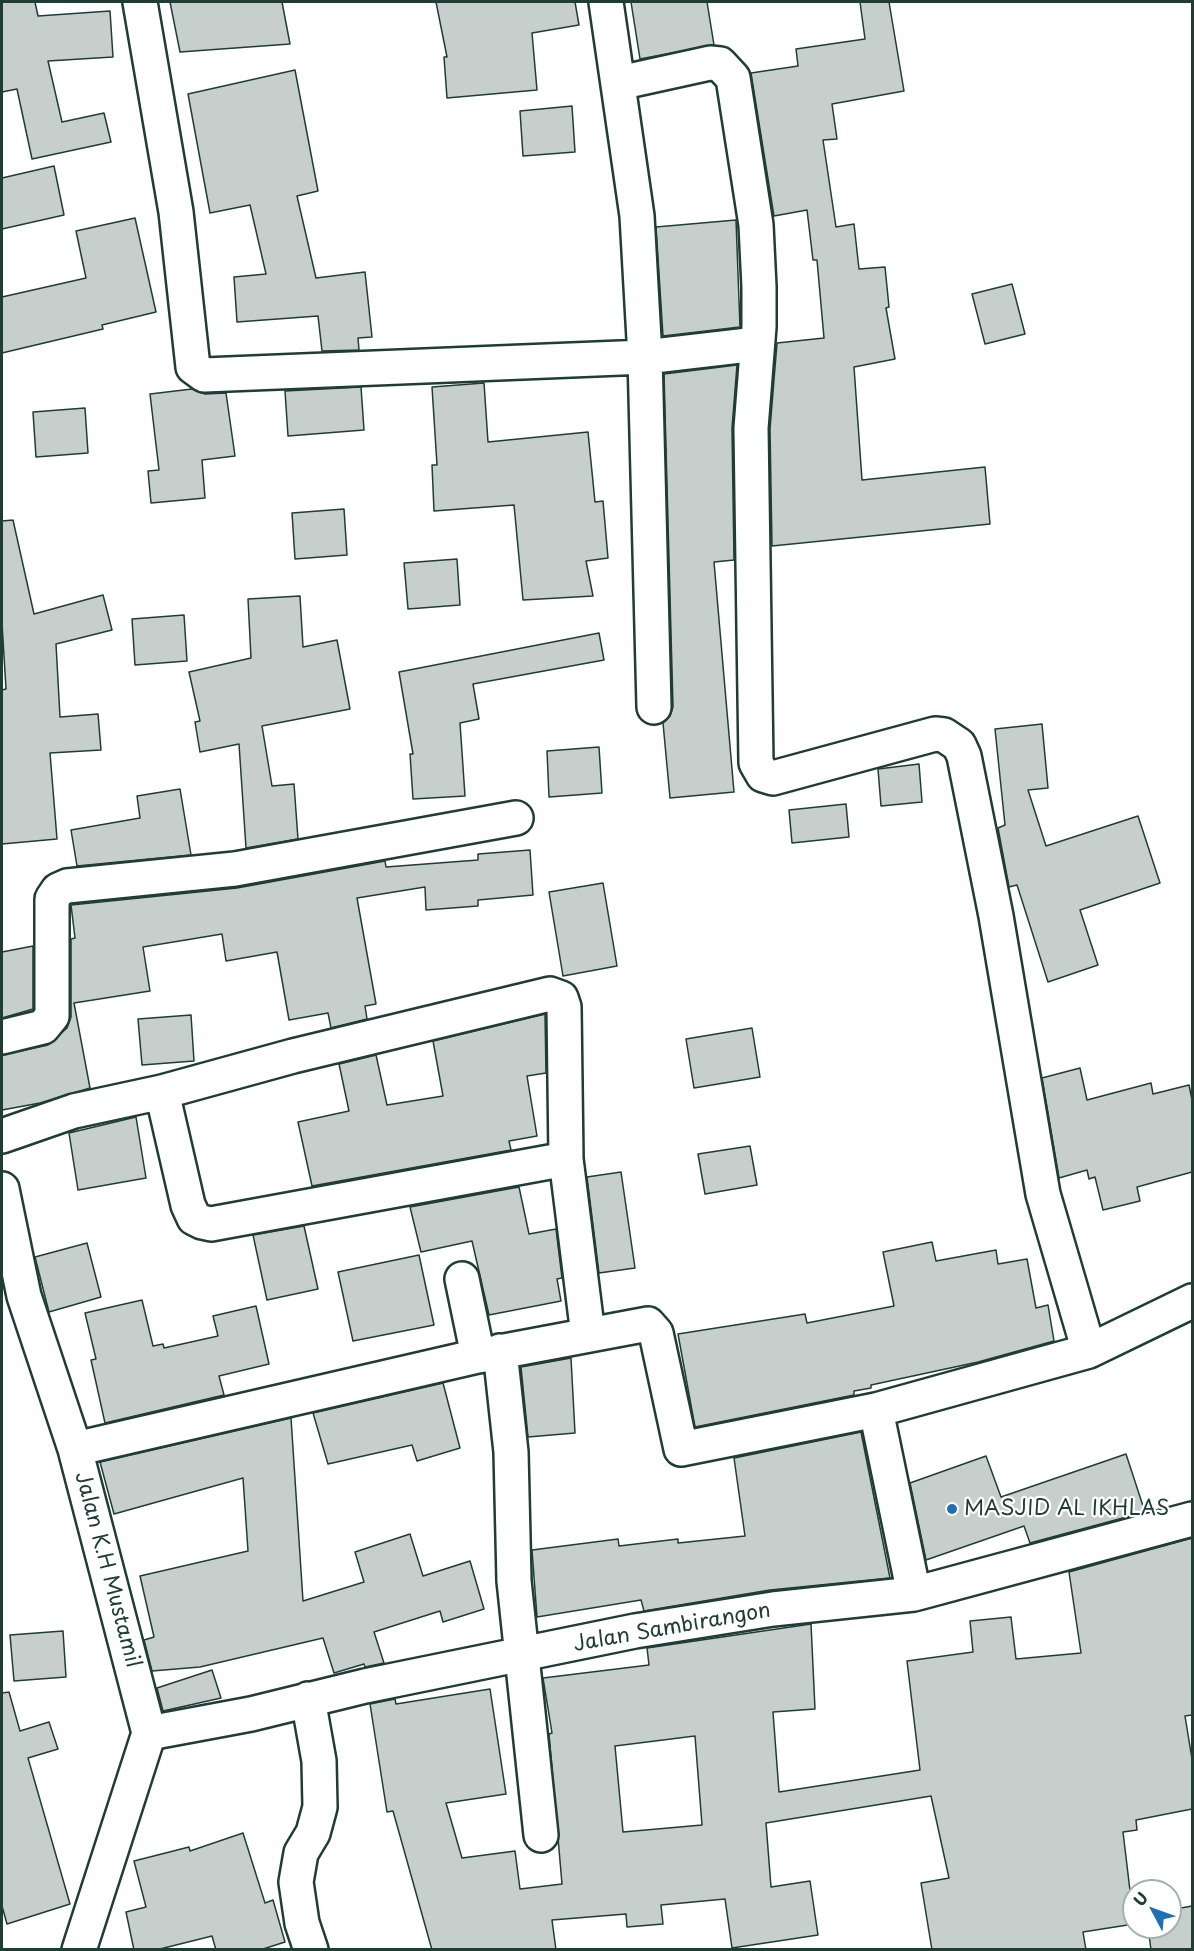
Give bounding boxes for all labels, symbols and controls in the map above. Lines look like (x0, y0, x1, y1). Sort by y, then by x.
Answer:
street label: Jalan K.H Mustamil (69, 1469, 145, 1671)
place label: MASJID AL IKHLAS (964, 1496, 1169, 1522)
marker: MASJID AL IKHLAS (945, 1502, 959, 1516)
street label: Jalan Sambirangon (571, 1598, 773, 1658)
north arrow (1122, 1879, 1182, 1939)
text: U (1127, 1886, 1153, 1911)

